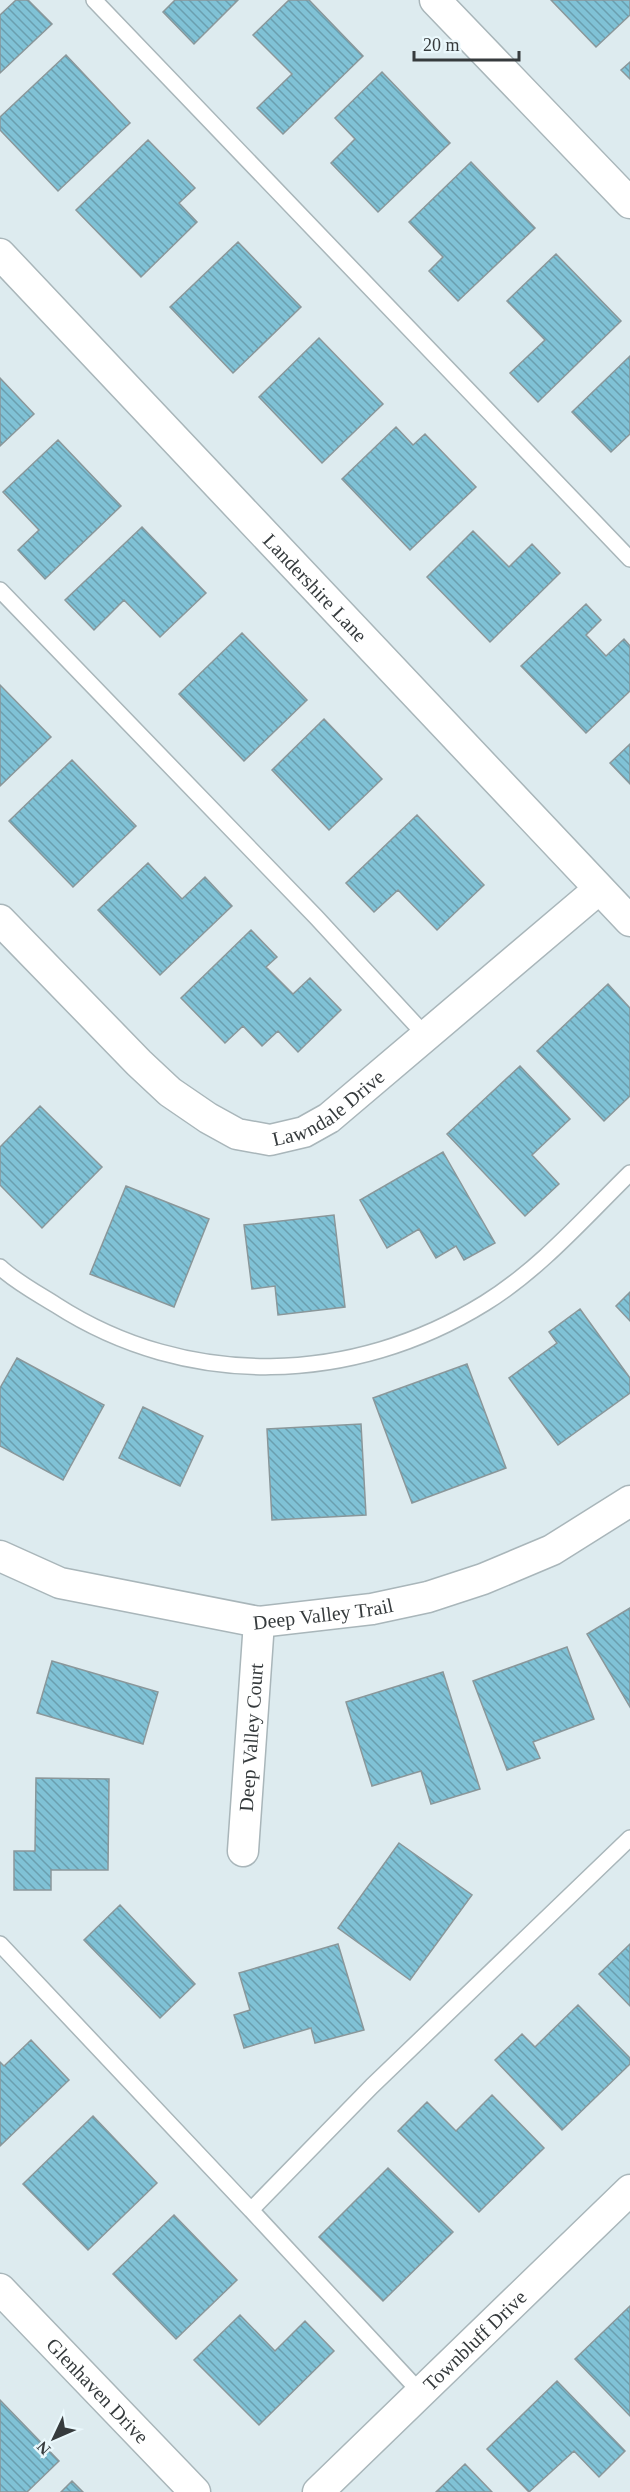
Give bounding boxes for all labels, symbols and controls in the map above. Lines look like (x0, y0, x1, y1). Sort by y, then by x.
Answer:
scale bar (414, 24, 519, 62)
text: 20 m (423, 35, 460, 55)
street label: Landershire Lane (259, 529, 372, 646)
street label: Lawndale Drive (270, 1065, 389, 1150)
street label: Deep Valley Trail (252, 1594, 395, 1634)
street label: Deep Valley Court (235, 1662, 267, 1812)
street label: Townbluff Drive (419, 2286, 531, 2395)
street label: Glenhaven Drive (42, 2334, 153, 2448)
north arrow (24, 2408, 84, 2468)
text: N (33, 2438, 54, 2458)

